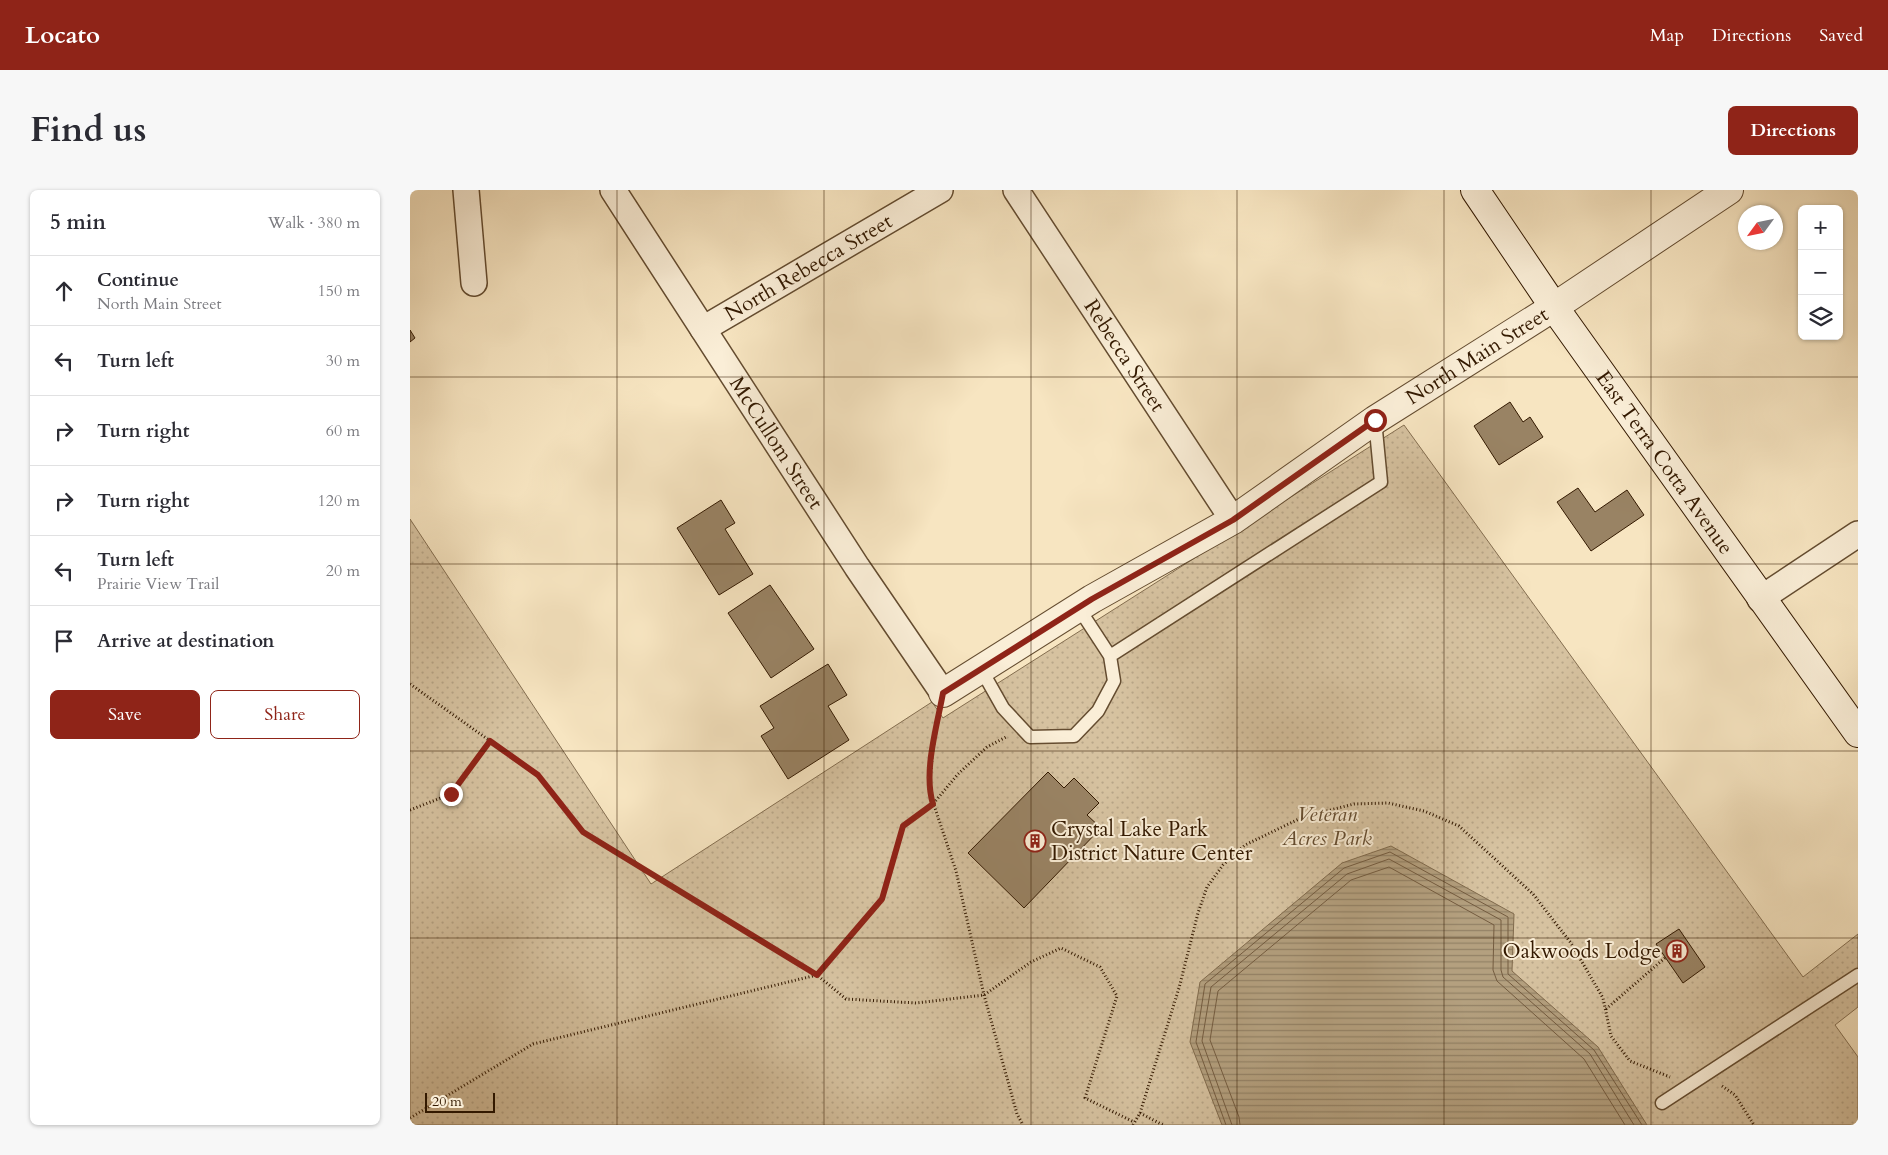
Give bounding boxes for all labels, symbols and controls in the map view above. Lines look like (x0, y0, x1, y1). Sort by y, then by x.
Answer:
text: Locato (25, 19, 100, 52)
text: Map (1650, 23, 1684, 48)
text: Directions (1712, 23, 1791, 48)
text: Saved (1819, 23, 1863, 48)
text: Find us (30, 106, 146, 154)
button: Directions (1728, 106, 1858, 155)
north arrow (1738, 205, 1783, 250)
map controls (1798, 205, 1843, 340)
button: + (1798, 205, 1843, 250)
street label: North Rebecca Street (719, 207, 898, 328)
text: 5 min (50, 208, 106, 237)
text: Walk · 380 m (268, 212, 360, 234)
button: − (1798, 250, 1843, 295)
text: Continue (97, 267, 179, 293)
icon: ahead (50, 277, 78, 305)
text: 150 m (318, 280, 360, 302)
text: North Main Street (97, 293, 222, 315)
street label: Rebecca Street (1077, 294, 1172, 418)
button: layers (1798, 295, 1843, 340)
street label: North Main Street (1400, 300, 1554, 412)
icon: left (50, 347, 78, 375)
text: Turn left (97, 348, 174, 374)
text: 30 m (326, 350, 360, 372)
street label: East Terra Cotta Avenue (1589, 365, 1740, 561)
street label: McCullom Street (722, 371, 830, 515)
route start (1364, 409, 1387, 432)
icon: right (50, 417, 78, 445)
text: Turn right (97, 418, 189, 444)
text: 60 m (326, 420, 360, 442)
icon: right (50, 487, 78, 515)
text: Turn right (97, 488, 189, 514)
text: 120 m (318, 490, 360, 512)
text: Turn left (97, 547, 174, 573)
icon: left (50, 557, 78, 585)
text: 20 m (326, 560, 360, 582)
text: Prairie View Trail (97, 573, 219, 595)
icon: arrive (50, 627, 78, 655)
text: Arrive at destination (97, 628, 274, 654)
button: Save (50, 690, 200, 739)
button: Share (210, 690, 360, 739)
route end (440, 783, 463, 806)
park label: Veteran Acres Park (1281, 800, 1372, 853)
place label: Crystal Lake Park District Nature Center (1051, 815, 1253, 868)
building icon: Crystal Lake Park District Nature Center (1023, 829, 1047, 853)
place label: Oakwoods Lodge (1503, 937, 1661, 966)
building icon: Oakwoods Lodge (1665, 939, 1689, 963)
scale bar (425, 1090, 495, 1113)
text: 20 m (432, 1092, 462, 1111)

